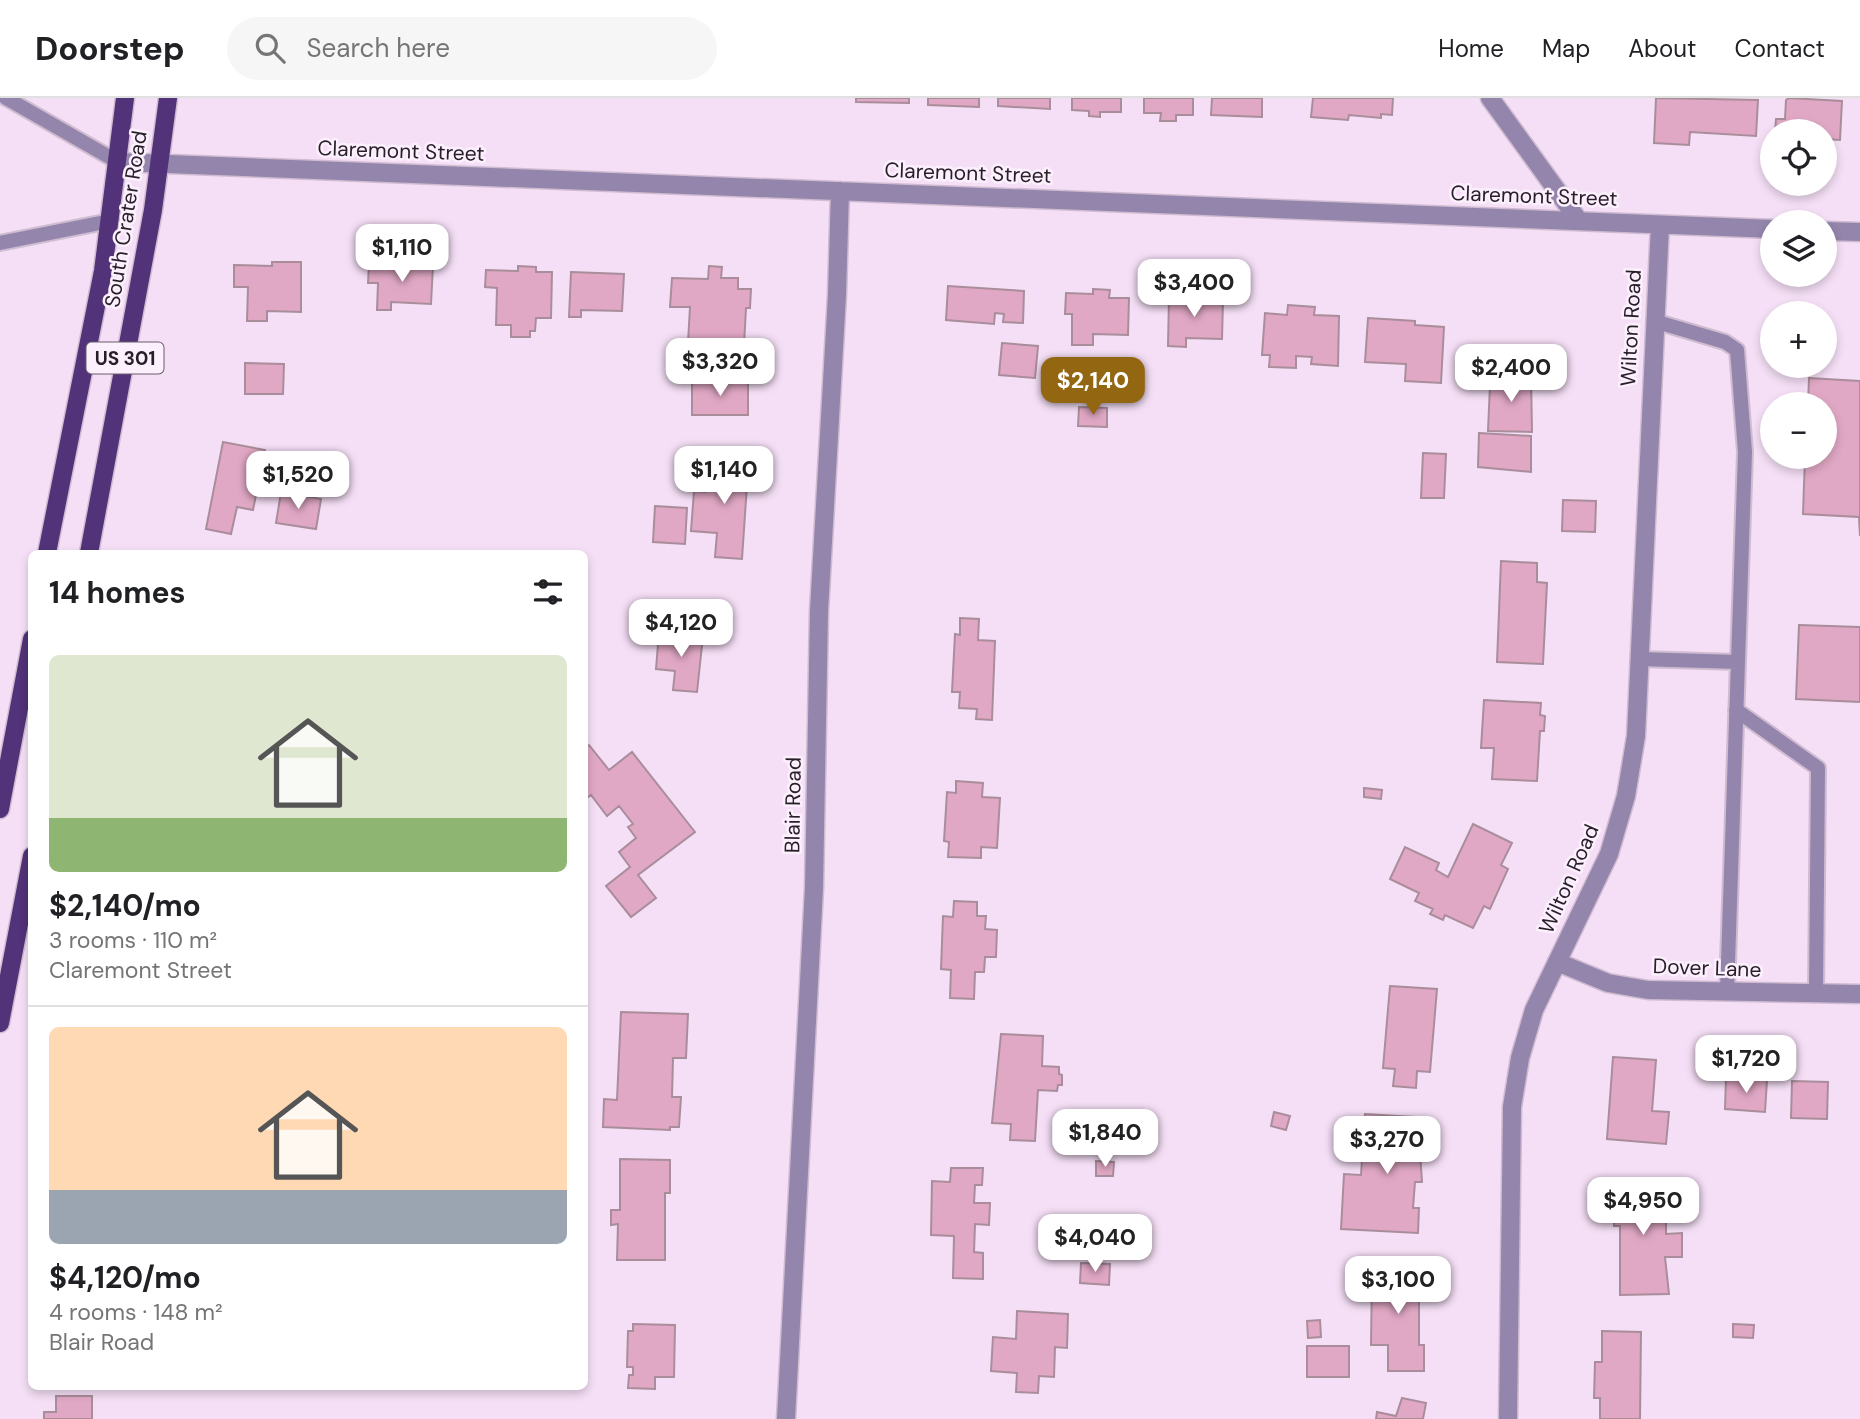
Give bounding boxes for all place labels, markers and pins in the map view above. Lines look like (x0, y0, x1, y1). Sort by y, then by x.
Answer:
pin: $1,110 (345, 225, 459, 284)
pin: $3,400 (1137, 260, 1251, 319)
pin: $3,320 (663, 338, 777, 398)
pin: $2,400 (1454, 344, 1568, 404)
pin: $2,140 (1036, 358, 1150, 417)
pin: $1,140 (667, 446, 781, 506)
pin: $1,520 (241, 452, 355, 511)
pin: $4,120 (624, 600, 738, 659)
pin: $1,720 (1689, 1035, 1803, 1095)
pin: $1,840 (1048, 1110, 1162, 1169)
pin: $3,270 (1330, 1116, 1444, 1176)
pin: $4,950 (1586, 1178, 1700, 1237)
pin: $4,040 (1038, 1214, 1152, 1274)
pin: $3,100 (1341, 1256, 1455, 1316)

